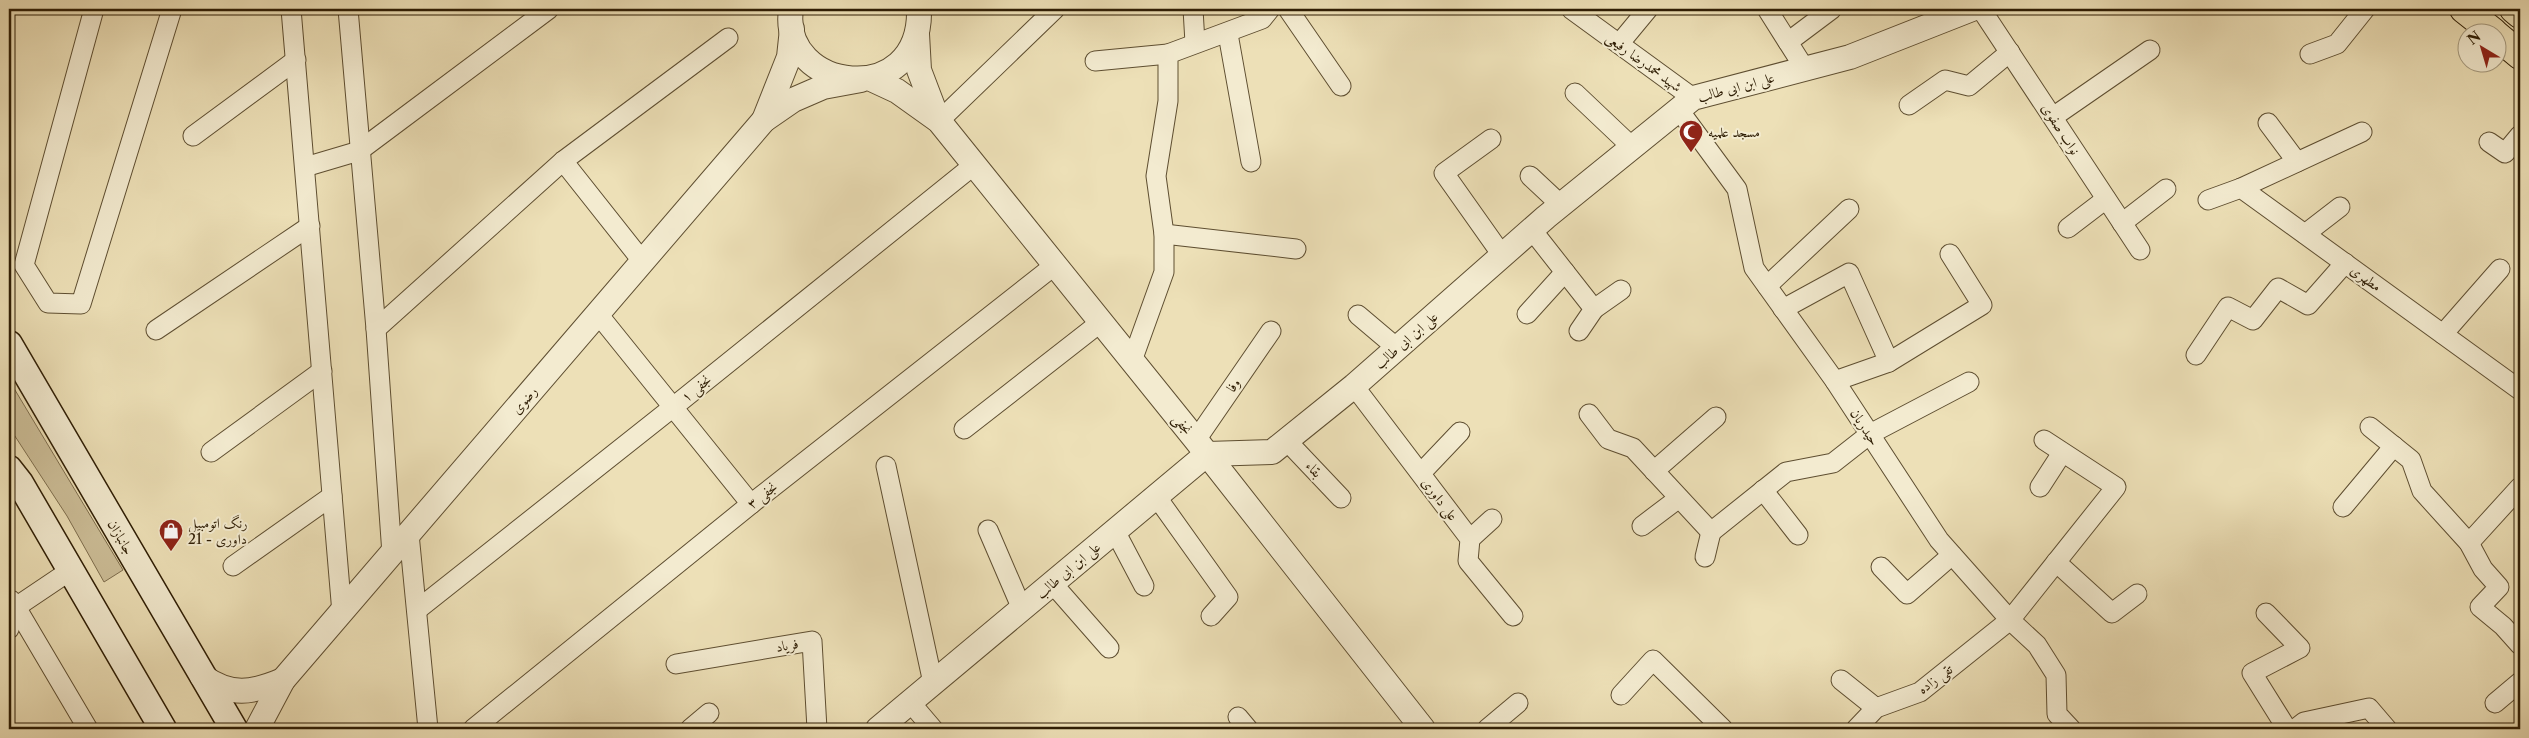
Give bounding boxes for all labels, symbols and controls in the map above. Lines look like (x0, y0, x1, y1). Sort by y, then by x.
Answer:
north arrow (2456, 22, 2506, 72)
text: N (2464, 27, 2484, 49)
street label: شهید محمدرضا رفیعی (1602, 28, 1686, 97)
street label: علی ابن ابی طالب (1696, 68, 1777, 107)
street label: نواب صفوی (2038, 100, 2084, 158)
mosque icon: مسجد علمیه (1678, 119, 1704, 153)
place label: مسجد علمیه (1708, 123, 1760, 141)
street label: مطهری (2347, 261, 2385, 295)
street label: علی ابن ابی طالب (1370, 307, 1442, 373)
street label: نجفی ۱ (677, 370, 716, 407)
street label: وفا (1222, 375, 1244, 395)
street label: رضوی (507, 382, 541, 418)
street label: حیدریان (1846, 405, 1884, 449)
street label: نجفی (1168, 410, 1197, 439)
street label: بقاء (1302, 457, 1326, 481)
street label: علی داوری (1417, 474, 1462, 525)
street label: نجفی ۳ (743, 478, 782, 514)
place label: رنگ اتومبیل 21 - داوری (188, 514, 248, 548)
street label: جانبازان (104, 516, 138, 558)
shop icon: رنگ اتومبیل 21 - داوری (158, 518, 184, 552)
street label: علی ابن ابی طالب (1032, 538, 1105, 603)
street label: فریاد (774, 634, 800, 656)
street label: تقی زاده (1914, 660, 1958, 699)

